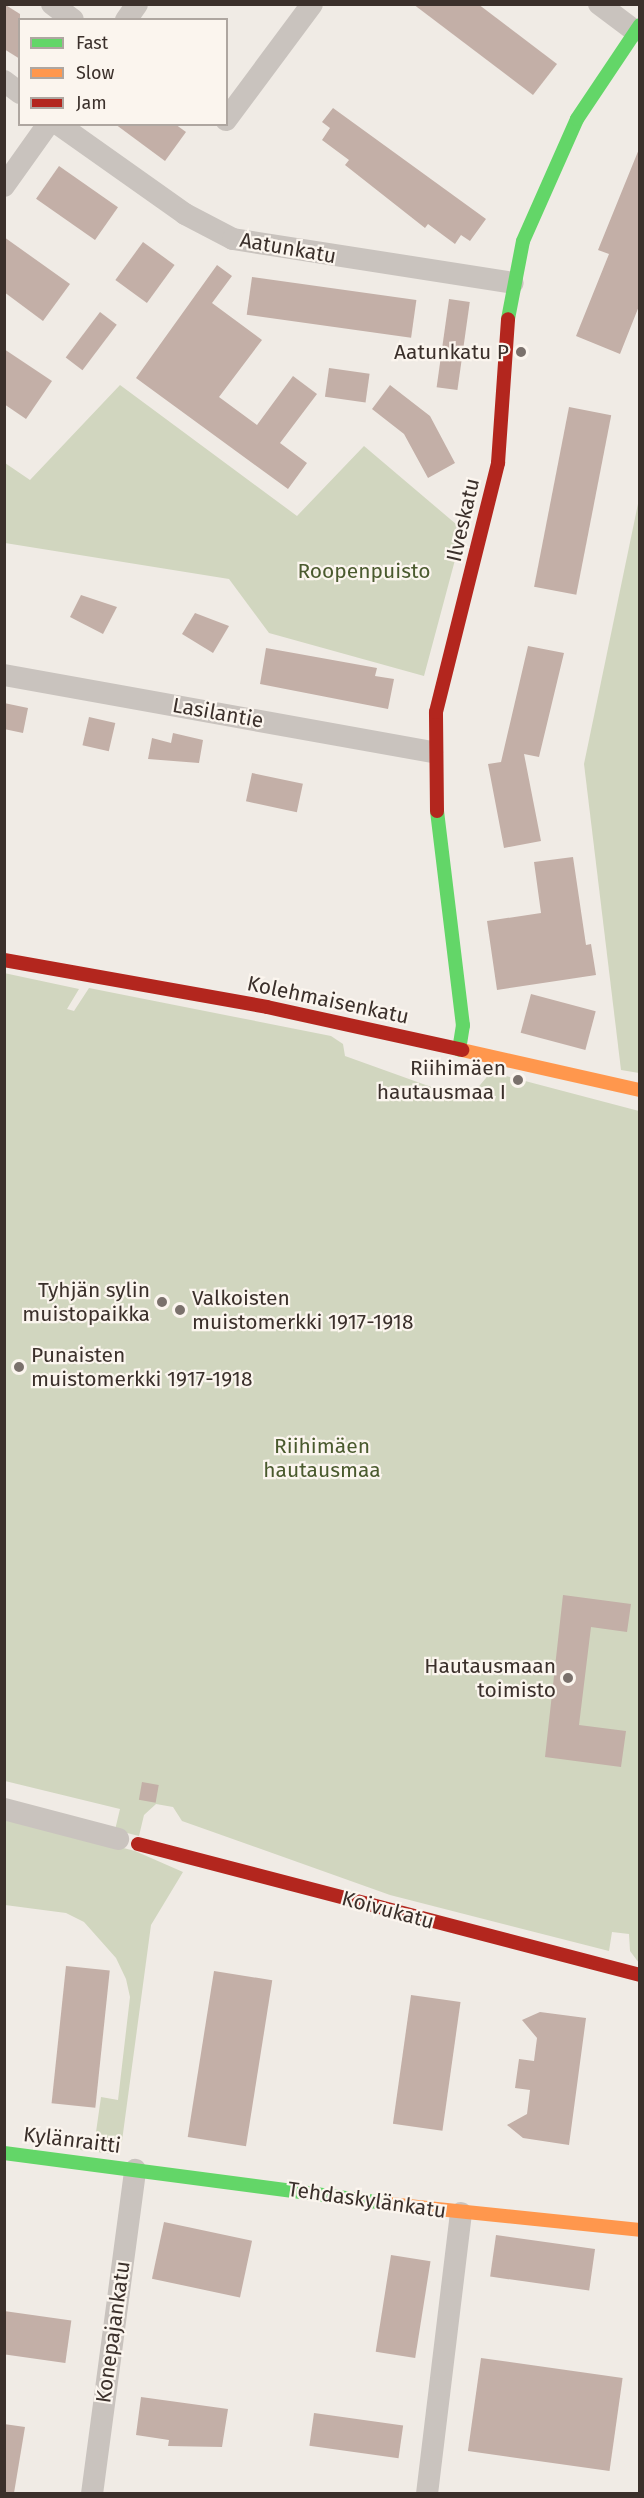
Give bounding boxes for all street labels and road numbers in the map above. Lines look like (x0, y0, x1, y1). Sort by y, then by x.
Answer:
street label: Aatunkatu (238, 227, 338, 269)
street label: Ilveskatu (441, 476, 485, 564)
street label: Lasilantie (171, 693, 265, 733)
street label: Kolehmaisenkatu (245, 971, 411, 1029)
street label: Koivukatu (339, 1886, 437, 1934)
street label: Kylänraitti (22, 2122, 122, 2158)
street label: Tehdaskylänkatu (286, 2176, 448, 2224)
street label: Konepajankatu (91, 2260, 135, 2404)

